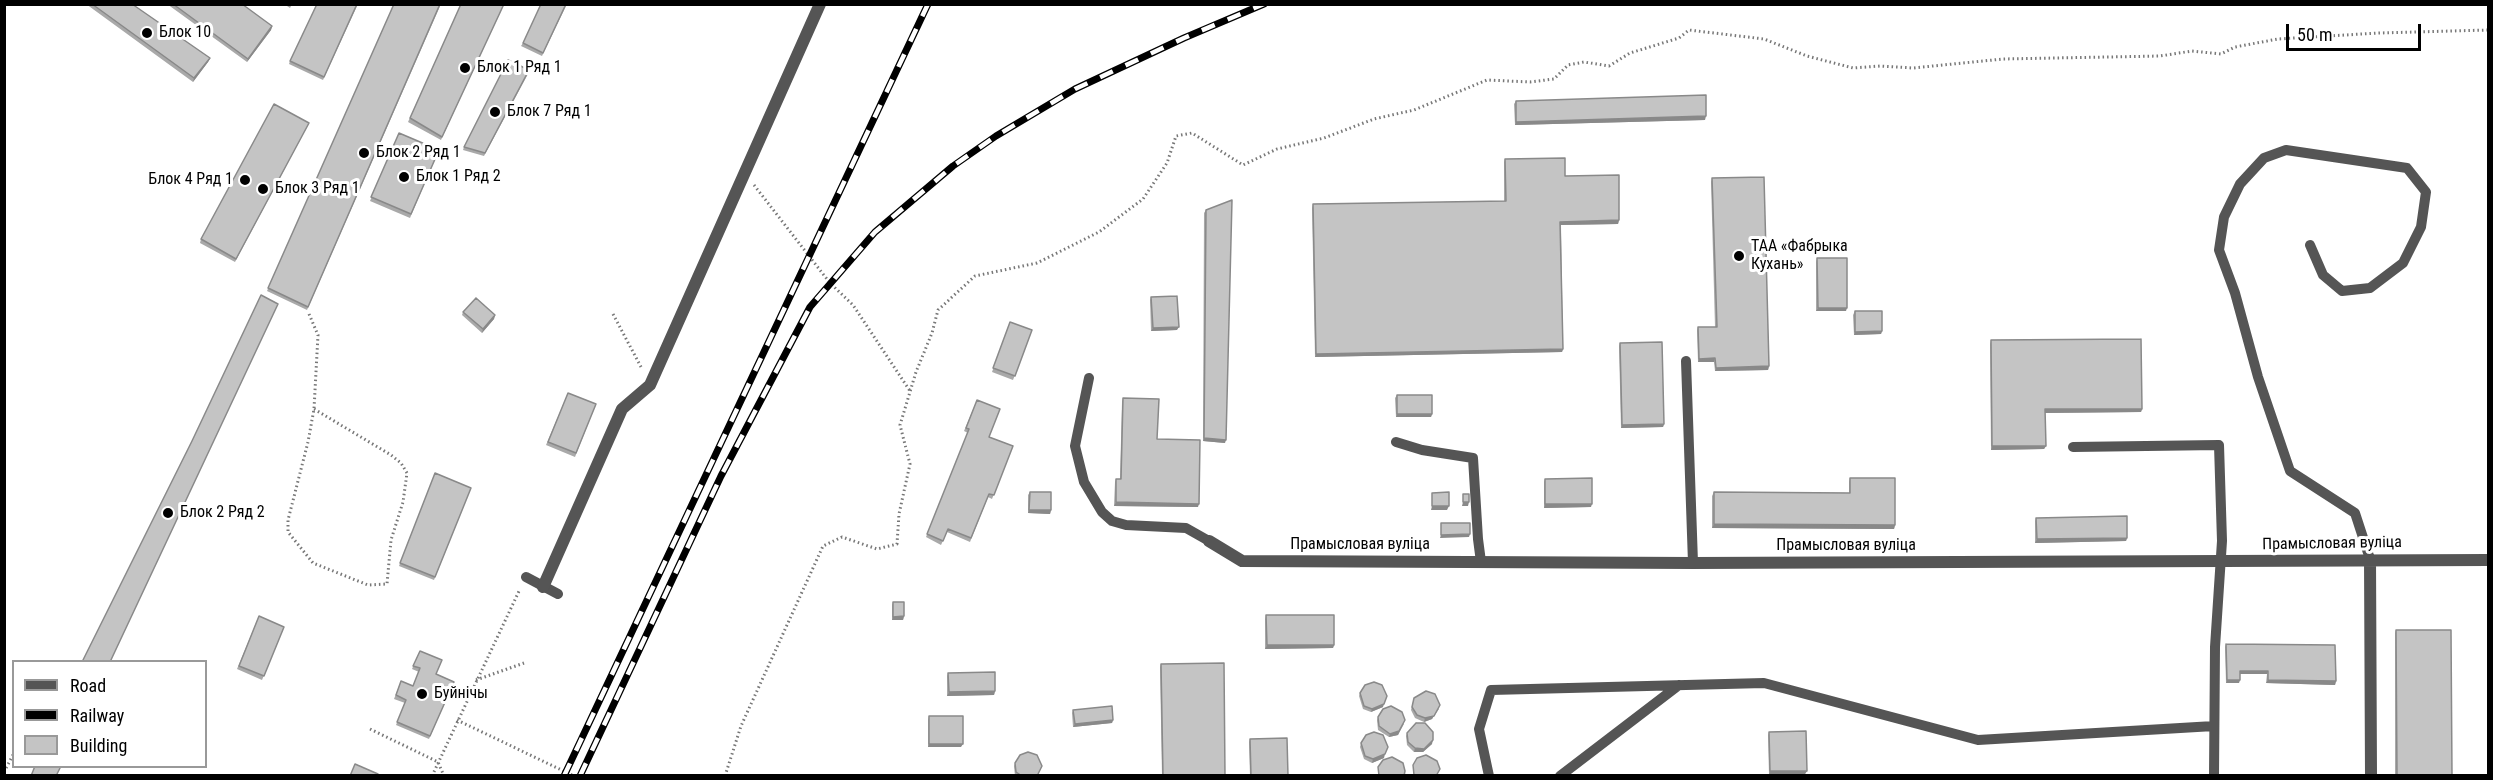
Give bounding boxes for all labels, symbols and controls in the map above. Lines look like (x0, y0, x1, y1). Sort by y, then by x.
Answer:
scale bar (2289, 12, 2424, 50)
place label: Блок 10 (159, 23, 211, 43)
text: 50 m (2297, 24, 2332, 45)
marker: Блок 10 (140, 26, 154, 40)
place label: Блок 1 Ряд 1 (477, 58, 562, 78)
marker: Блок 1 Ряд 1 (458, 61, 472, 75)
place label: Блок 7 Ряд 1 (507, 102, 592, 122)
marker: Блок 7 Ряд 1 (488, 105, 502, 119)
place label: Блок 2 Ряд 1 (376, 143, 461, 163)
marker: Блок 2 Ряд 1 (357, 146, 371, 160)
place label: Блок 1 Ряд 2 (416, 167, 501, 187)
place label: Блок 4 Ряд 1 (148, 170, 233, 190)
marker: Блок 1 Ряд 2 (397, 170, 411, 184)
marker: Блок 4 Ряд 1 (238, 173, 252, 187)
place label: Блок 3 Ряд 1 (275, 179, 360, 199)
marker: Блок 3 Ряд 1 (256, 182, 270, 196)
place label: ТАА «Фабрыка Кухань» (1751, 237, 1848, 275)
marker: ТАА «Фабрыка Кухань» (1732, 249, 1746, 263)
place label: Блок 2 Ряд 2 (180, 503, 265, 523)
marker: Блок 2 Ряд 2 (161, 506, 175, 520)
street label: Прамысловая вуліца (2262, 533, 2402, 555)
street label: Прамысловая вуліца (1290, 535, 1430, 555)
street label: Прамысловая вуліца (1776, 536, 1916, 556)
legend (12, 660, 207, 768)
text: Road (70, 675, 106, 696)
place label: Буйнічы (434, 684, 488, 704)
marker: Буйнічы (415, 687, 429, 701)
text: Railway (70, 705, 124, 726)
text: Building (70, 735, 127, 756)

